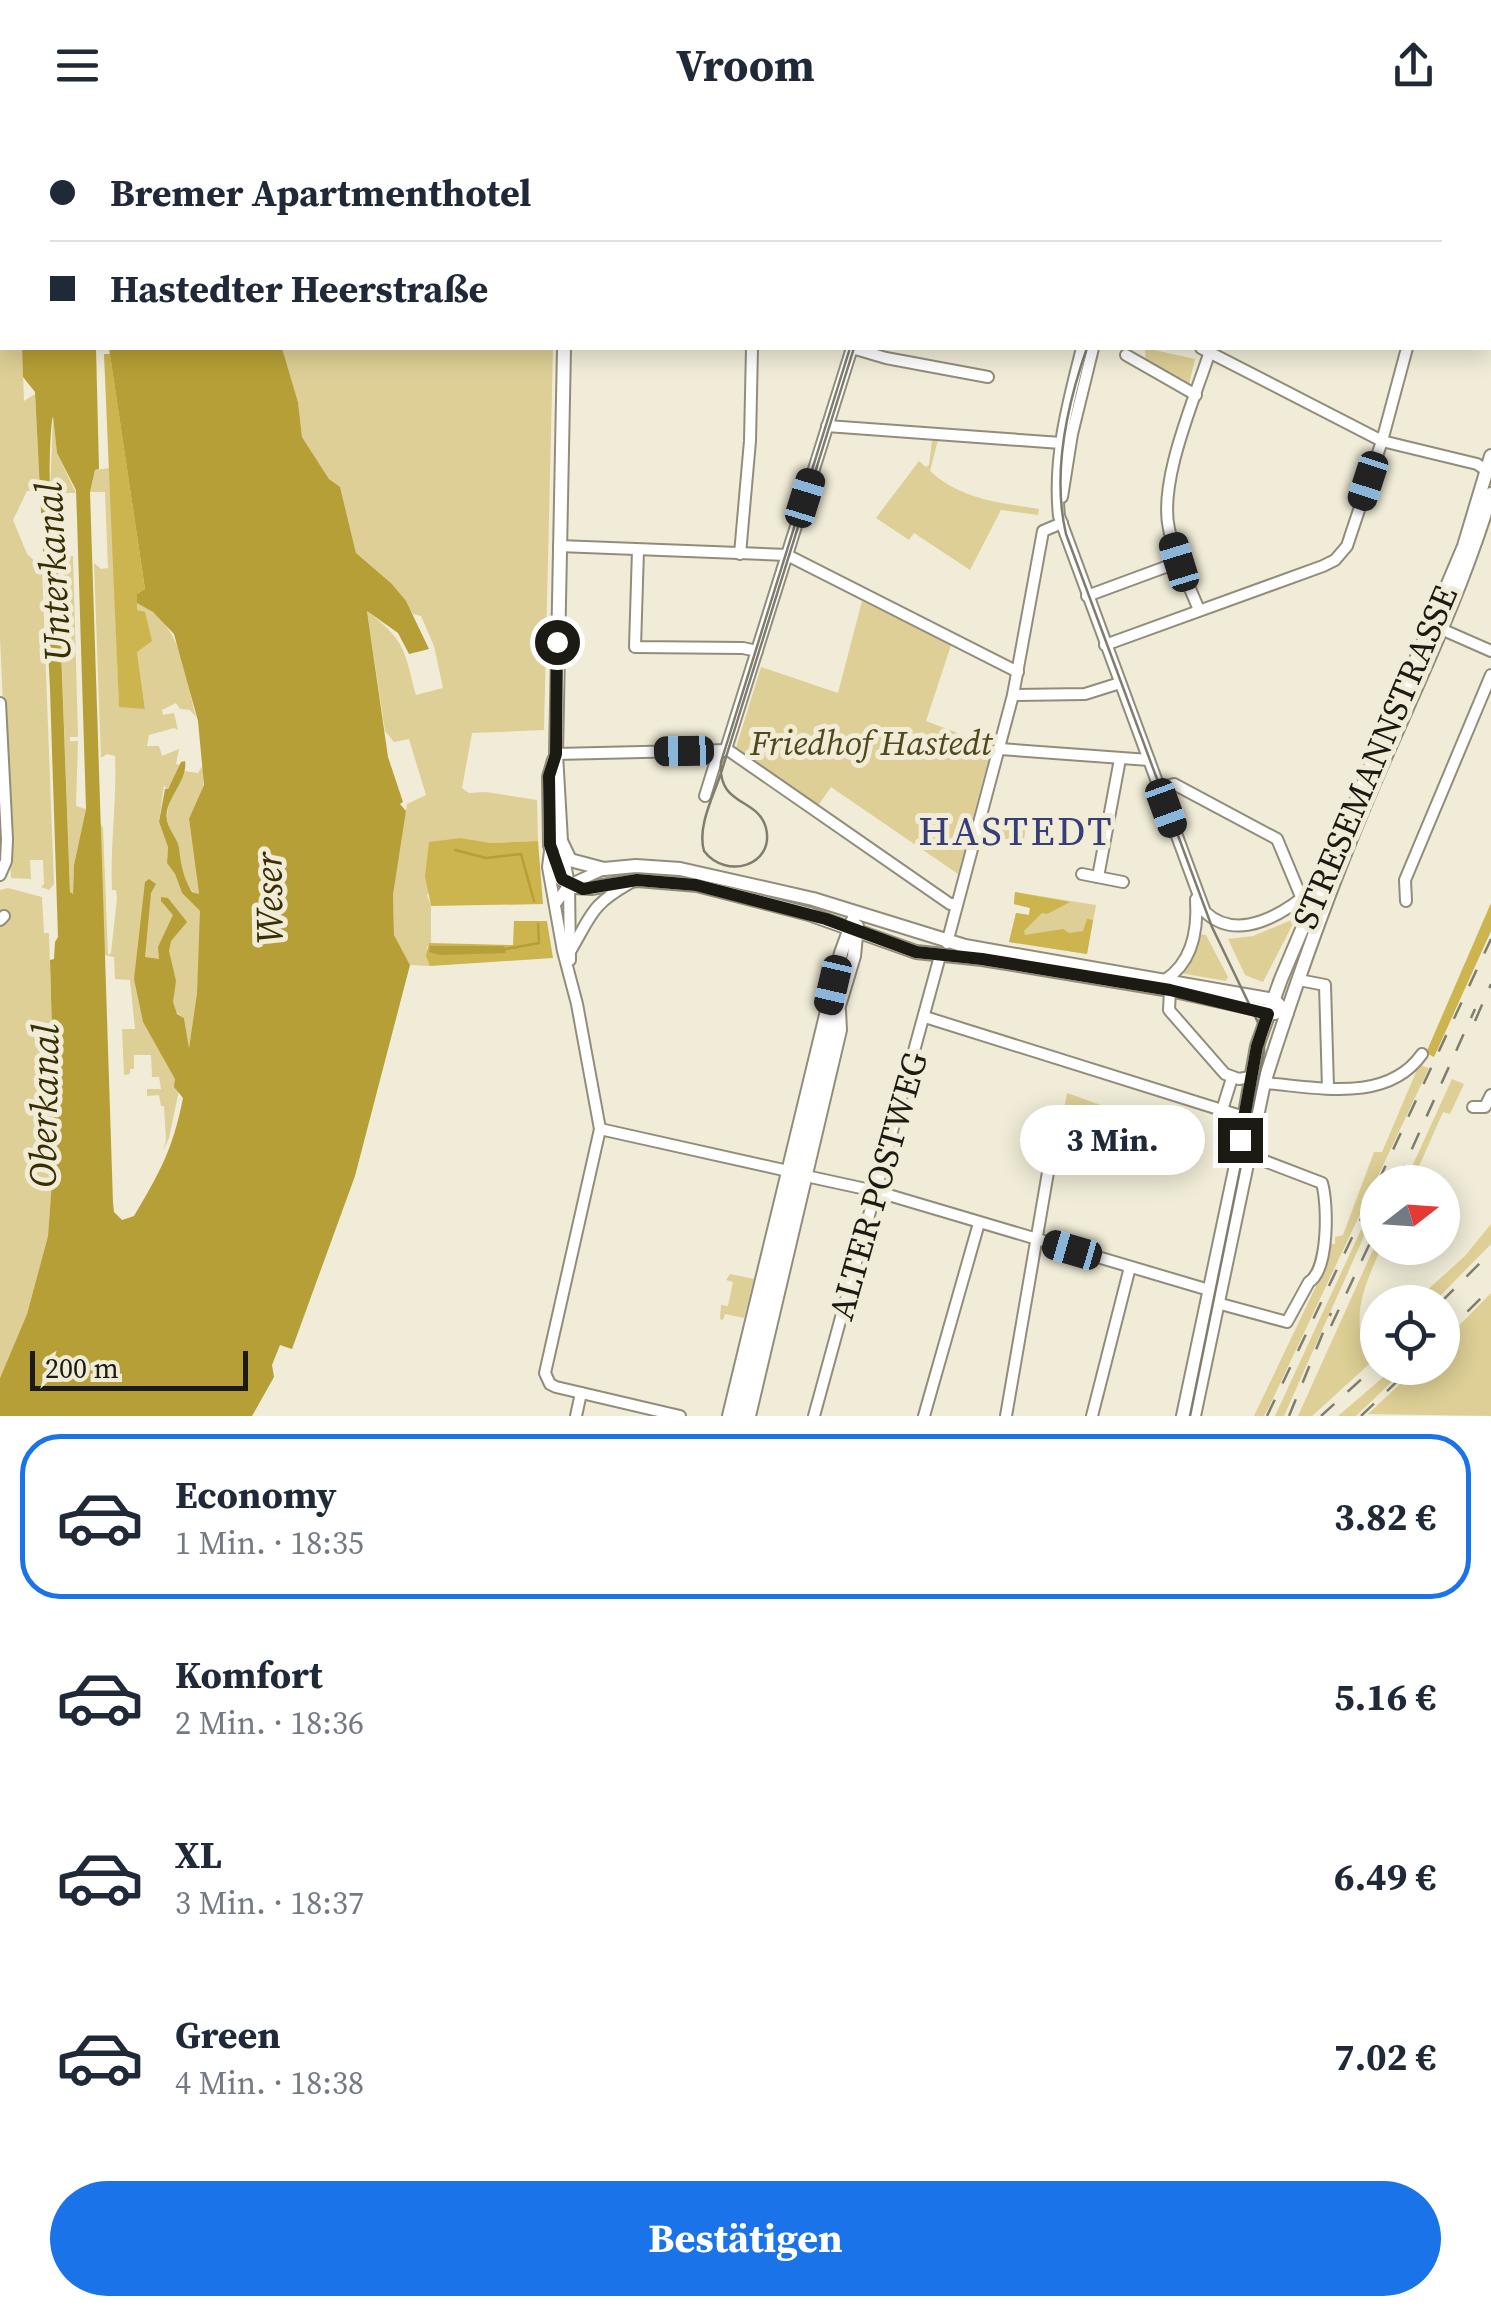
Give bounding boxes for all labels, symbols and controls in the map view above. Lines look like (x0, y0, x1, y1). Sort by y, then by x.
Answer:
text: Vroom (676, 34, 815, 96)
icon: menu (50, 38, 105, 93)
icon: share (1386, 38, 1441, 93)
text: Bremer Apartmenthotel (110, 167, 531, 219)
text: Hastedter Heerstraße (110, 263, 488, 315)
car (1344, 448, 1392, 514)
car (782, 465, 828, 531)
water label: Unterkanal (22, 481, 84, 663)
car (1156, 529, 1202, 595)
street label: STRESEMANNSTRASSE (1281, 578, 1469, 936)
route start (535, 620, 580, 665)
park label: Friedhof Hastedt (749, 719, 994, 767)
car (654, 735, 714, 767)
car (1142, 775, 1190, 841)
district label: HASTEDT (918, 804, 1114, 858)
water label: Weser (242, 850, 296, 944)
car (812, 952, 854, 1018)
water label: Oberkanal (17, 1023, 71, 1188)
street label: ALTER POSTWEG (817, 1046, 939, 1326)
callout: 3 Min. (1020, 1105, 1205, 1175)
text: 3 Min. (1066, 1118, 1159, 1162)
route end (1218, 1118, 1263, 1163)
north arrow (1360, 1165, 1460, 1265)
map controls (1360, 1165, 1460, 1385)
car (1039, 1227, 1105, 1273)
button: locate (1360, 1285, 1460, 1385)
scale bar (30, 1346, 248, 1390)
text: 200 m (45, 1349, 119, 1387)
text: Economy (175, 1469, 337, 1521)
icon: car (55, 1472, 145, 1562)
text: 3.82 € (1334, 1491, 1436, 1543)
text: 1 Min. · 18:35 (175, 1521, 364, 1565)
text: Komfort (175, 1649, 323, 1701)
icon: car (55, 1652, 145, 1742)
text: 5.16 € (1334, 1671, 1436, 1723)
text: 2 Min. · 18:36 (175, 1701, 364, 1745)
text: XL (175, 1829, 222, 1881)
icon: car (55, 1832, 145, 1922)
text: 6.49 € (1334, 1851, 1436, 1903)
text: 3 Min. · 18:37 (175, 1881, 364, 1925)
text: Green (175, 2009, 281, 2061)
icon: car (55, 2012, 145, 2102)
text: 7.02 € (1334, 2031, 1436, 2083)
text: 4 Min. · 18:38 (175, 2061, 364, 2105)
button: Bestätigen (50, 2181, 1441, 2296)

